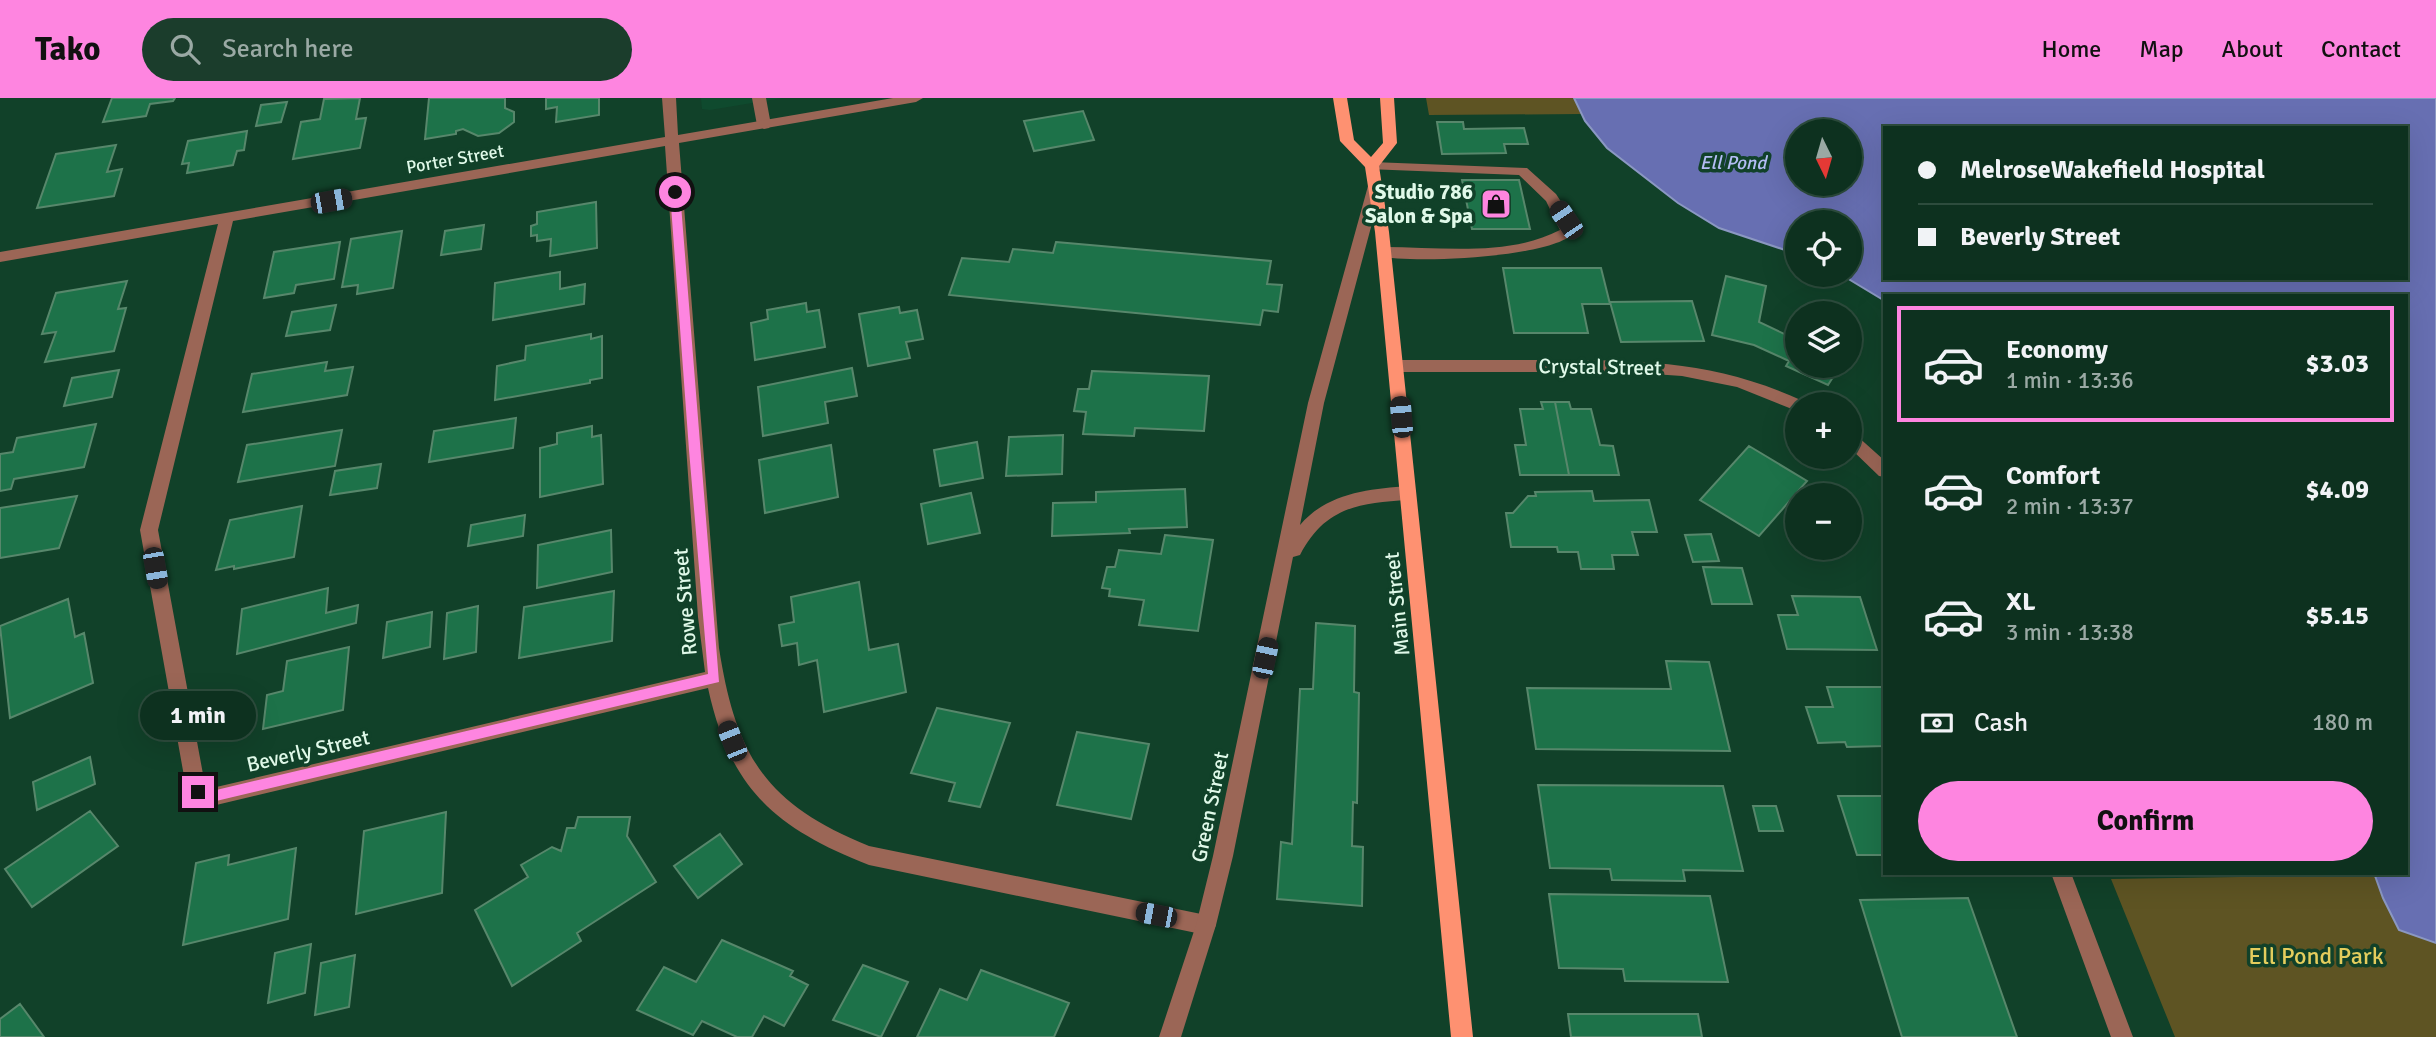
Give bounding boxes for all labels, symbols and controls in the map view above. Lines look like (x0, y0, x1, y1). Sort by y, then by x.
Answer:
search box (142, 18, 632, 81)
text: Tako (35, 29, 100, 70)
icon: search (166, 30, 204, 68)
text: Search here (222, 33, 353, 65)
text: Home (2041, 34, 2101, 64)
text: Map (2139, 34, 2184, 64)
text: About (2222, 34, 2283, 64)
text: Contact (2321, 34, 2401, 64)
north arrow (1785, 119, 1862, 196)
map controls (1785, 119, 1862, 560)
street label: Porter Street (404, 140, 506, 178)
water label: Ell Pond (1700, 151, 1768, 175)
text: MelroseWakefield Hospital (1960, 154, 2265, 186)
route start (659, 176, 691, 208)
place label: Studio 786 Salon & Spa (1365, 179, 1473, 229)
car (309, 187, 354, 215)
shop icon: Studio 786 Salon & Spa (1479, 187, 1513, 221)
car (1546, 197, 1587, 243)
button: locate (1785, 210, 1862, 287)
text: Beverly Street (1960, 221, 2120, 253)
button: layers (1785, 301, 1862, 378)
icon: car (1922, 333, 1985, 396)
text: Economy (2006, 334, 2108, 366)
text: $3.03 (2305, 348, 2369, 380)
street label: Crystal Street (1538, 353, 1662, 381)
text: 1 min · 13:36 (2006, 366, 2134, 395)
button: + (1785, 392, 1862, 469)
car (1389, 395, 1414, 439)
icon: car (1922, 459, 1985, 522)
text: Comfort (2006, 460, 2100, 492)
text: $4.09 (2305, 474, 2369, 506)
button: − (1785, 483, 1862, 560)
text: 2 min · 13:37 (2006, 492, 2134, 521)
car (142, 545, 169, 591)
street label: Rowe Street (667, 547, 703, 657)
street label: Main Street (1379, 551, 1415, 657)
icon: car (1922, 585, 1985, 648)
text: XL (2006, 586, 2036, 618)
text: $5.15 (2305, 600, 2369, 632)
text: 3 min · 13:38 (2006, 618, 2134, 647)
car (1251, 635, 1280, 681)
callout: 1 min (140, 690, 256, 740)
text: 1 min (170, 701, 226, 730)
icon: cash (1918, 704, 1956, 742)
text: Cash (1974, 707, 2028, 739)
text: 180 m (2312, 708, 2373, 737)
car (715, 718, 750, 764)
street label: Beverly Street (244, 724, 372, 778)
street label: Green Street (1186, 749, 1234, 865)
route end (182, 776, 214, 808)
button: Confirm (1918, 781, 2373, 861)
car (1134, 901, 1179, 929)
park label: Ell Pond Park (2248, 941, 2384, 971)

